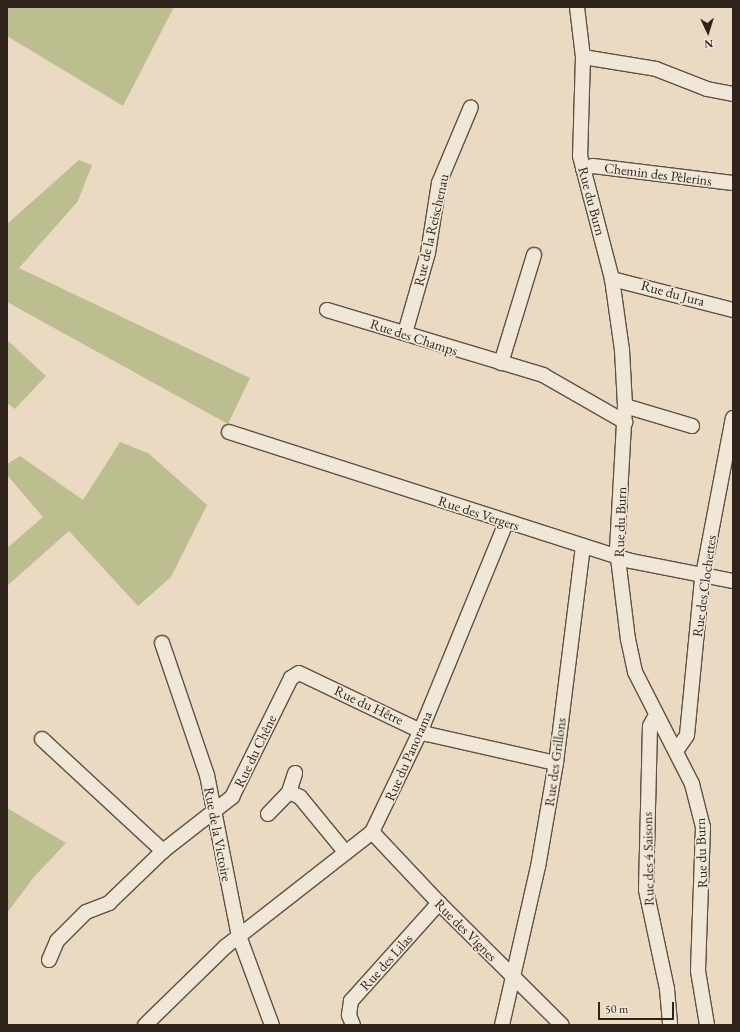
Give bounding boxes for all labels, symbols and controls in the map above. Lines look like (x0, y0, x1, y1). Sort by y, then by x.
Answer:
north arrow (688, 12, 728, 52)
text: N (704, 37, 714, 51)
street label: Chemin des Pèlerins (603, 159, 713, 189)
street label: Rue du Burn (575, 165, 609, 237)
street label: Rue de la Reischenau (410, 172, 452, 288)
street label: Rue du Jura (639, 276, 707, 310)
street label: Rue des Champs (368, 315, 460, 359)
street label: Rue du Burn (610, 486, 630, 558)
street label: Rue des Vergers (436, 492, 522, 534)
street label: Rue des Clochettes (689, 534, 719, 638)
street label: Rue du Hêtre (332, 682, 406, 728)
street label: Rue du Panorama (381, 708, 435, 804)
street label: Rue du Chêne (230, 712, 280, 790)
street label: Rue des Grillons (540, 717, 570, 807)
street label: Rue de la Victoire (201, 785, 235, 883)
street label: Rue des 4 Saisons (639, 812, 657, 906)
street label: Rue du Burn (691, 817, 711, 889)
street label: Rue des Vignes (431, 895, 501, 965)
street label: Rue des Lilas (356, 930, 416, 994)
scale bar (600, 994, 676, 1020)
text: 50 m (605, 1001, 628, 1017)

